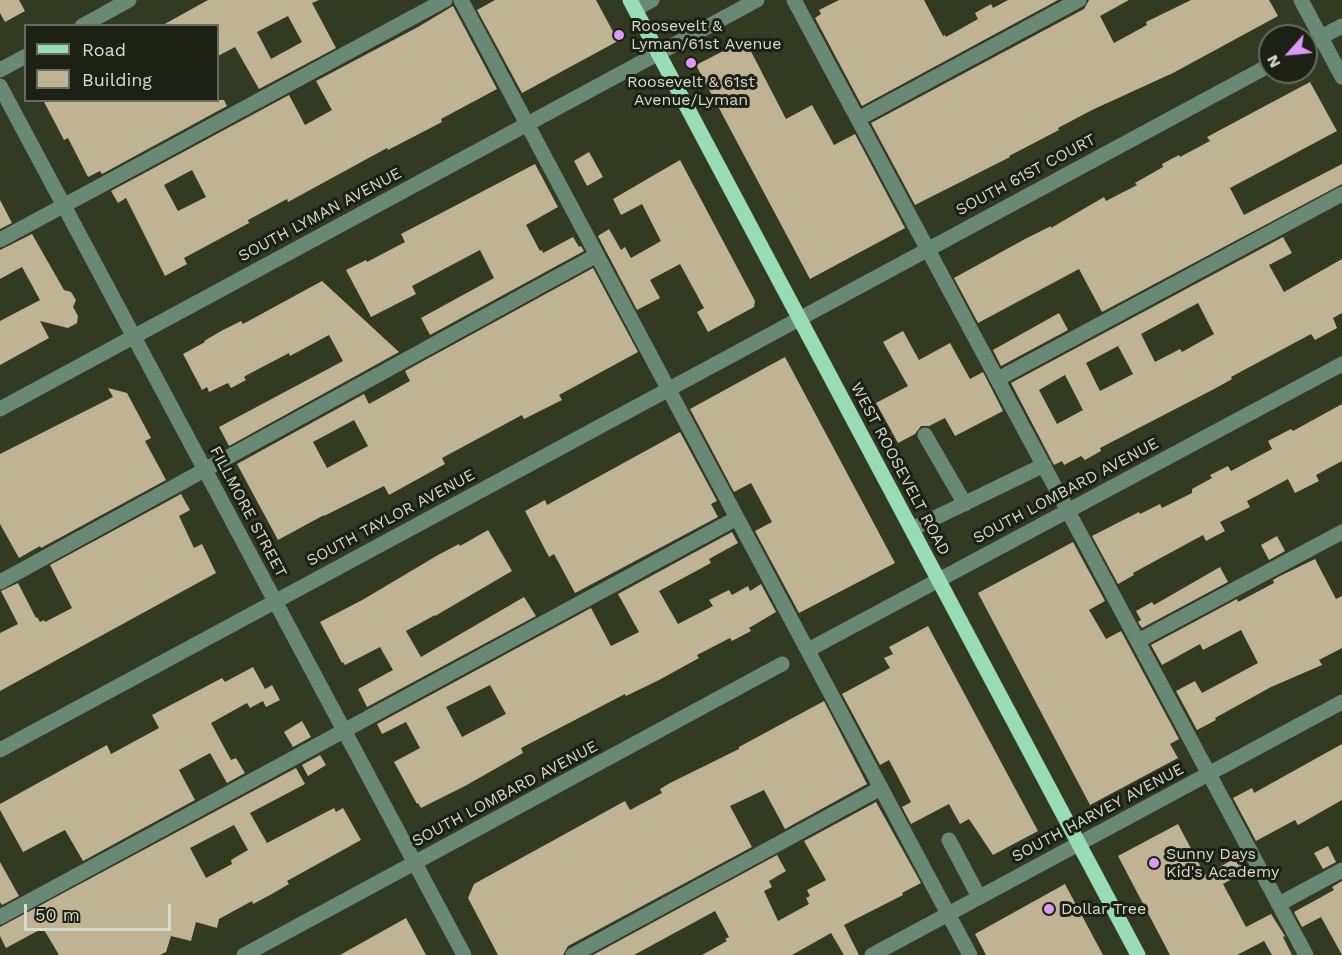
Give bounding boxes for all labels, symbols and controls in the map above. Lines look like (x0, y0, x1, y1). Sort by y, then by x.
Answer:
place label: Roosevelt & Lyman/61st Avenue (631, 16, 781, 54)
legend (24, 24, 219, 102)
north arrow (1258, 24, 1318, 84)
marker: Roosevelt & Lyman/61st Avenue (612, 28, 626, 42)
text: Road (82, 39, 126, 60)
text: N (1262, 52, 1284, 71)
marker: Roosevelt & 61st Avenue/Lyman (684, 56, 698, 70)
text: Building (82, 69, 152, 90)
place label: Roosevelt & 61st Avenue/Lyman (627, 72, 755, 110)
street label: SOUTH 61ST COURT (953, 130, 1099, 220)
street label: SOUTH LYMAN AVENUE (235, 164, 405, 266)
street label: WEST ROOSEVELT ROAD (846, 379, 954, 559)
street label: SOUTH LOMBARD AVENUE (970, 434, 1162, 548)
street label: FILLMORE STREET (205, 443, 291, 581)
street label: SOUTH TAYLOR AVENUE (304, 465, 478, 571)
street label: SOUTH LOMBARD AVENUE (409, 737, 601, 851)
street label: SOUTH HARVEY AVENUE (1009, 760, 1187, 866)
place label: Sunny Days Kid's Academy (1166, 844, 1279, 882)
marker: Sunny Days Kid's Academy (1147, 856, 1161, 870)
scale bar (27, 892, 174, 930)
place label: Dollar Tree (1061, 899, 1146, 919)
marker: Dollar Tree (1042, 902, 1056, 916)
text: 50 m (35, 904, 80, 925)

